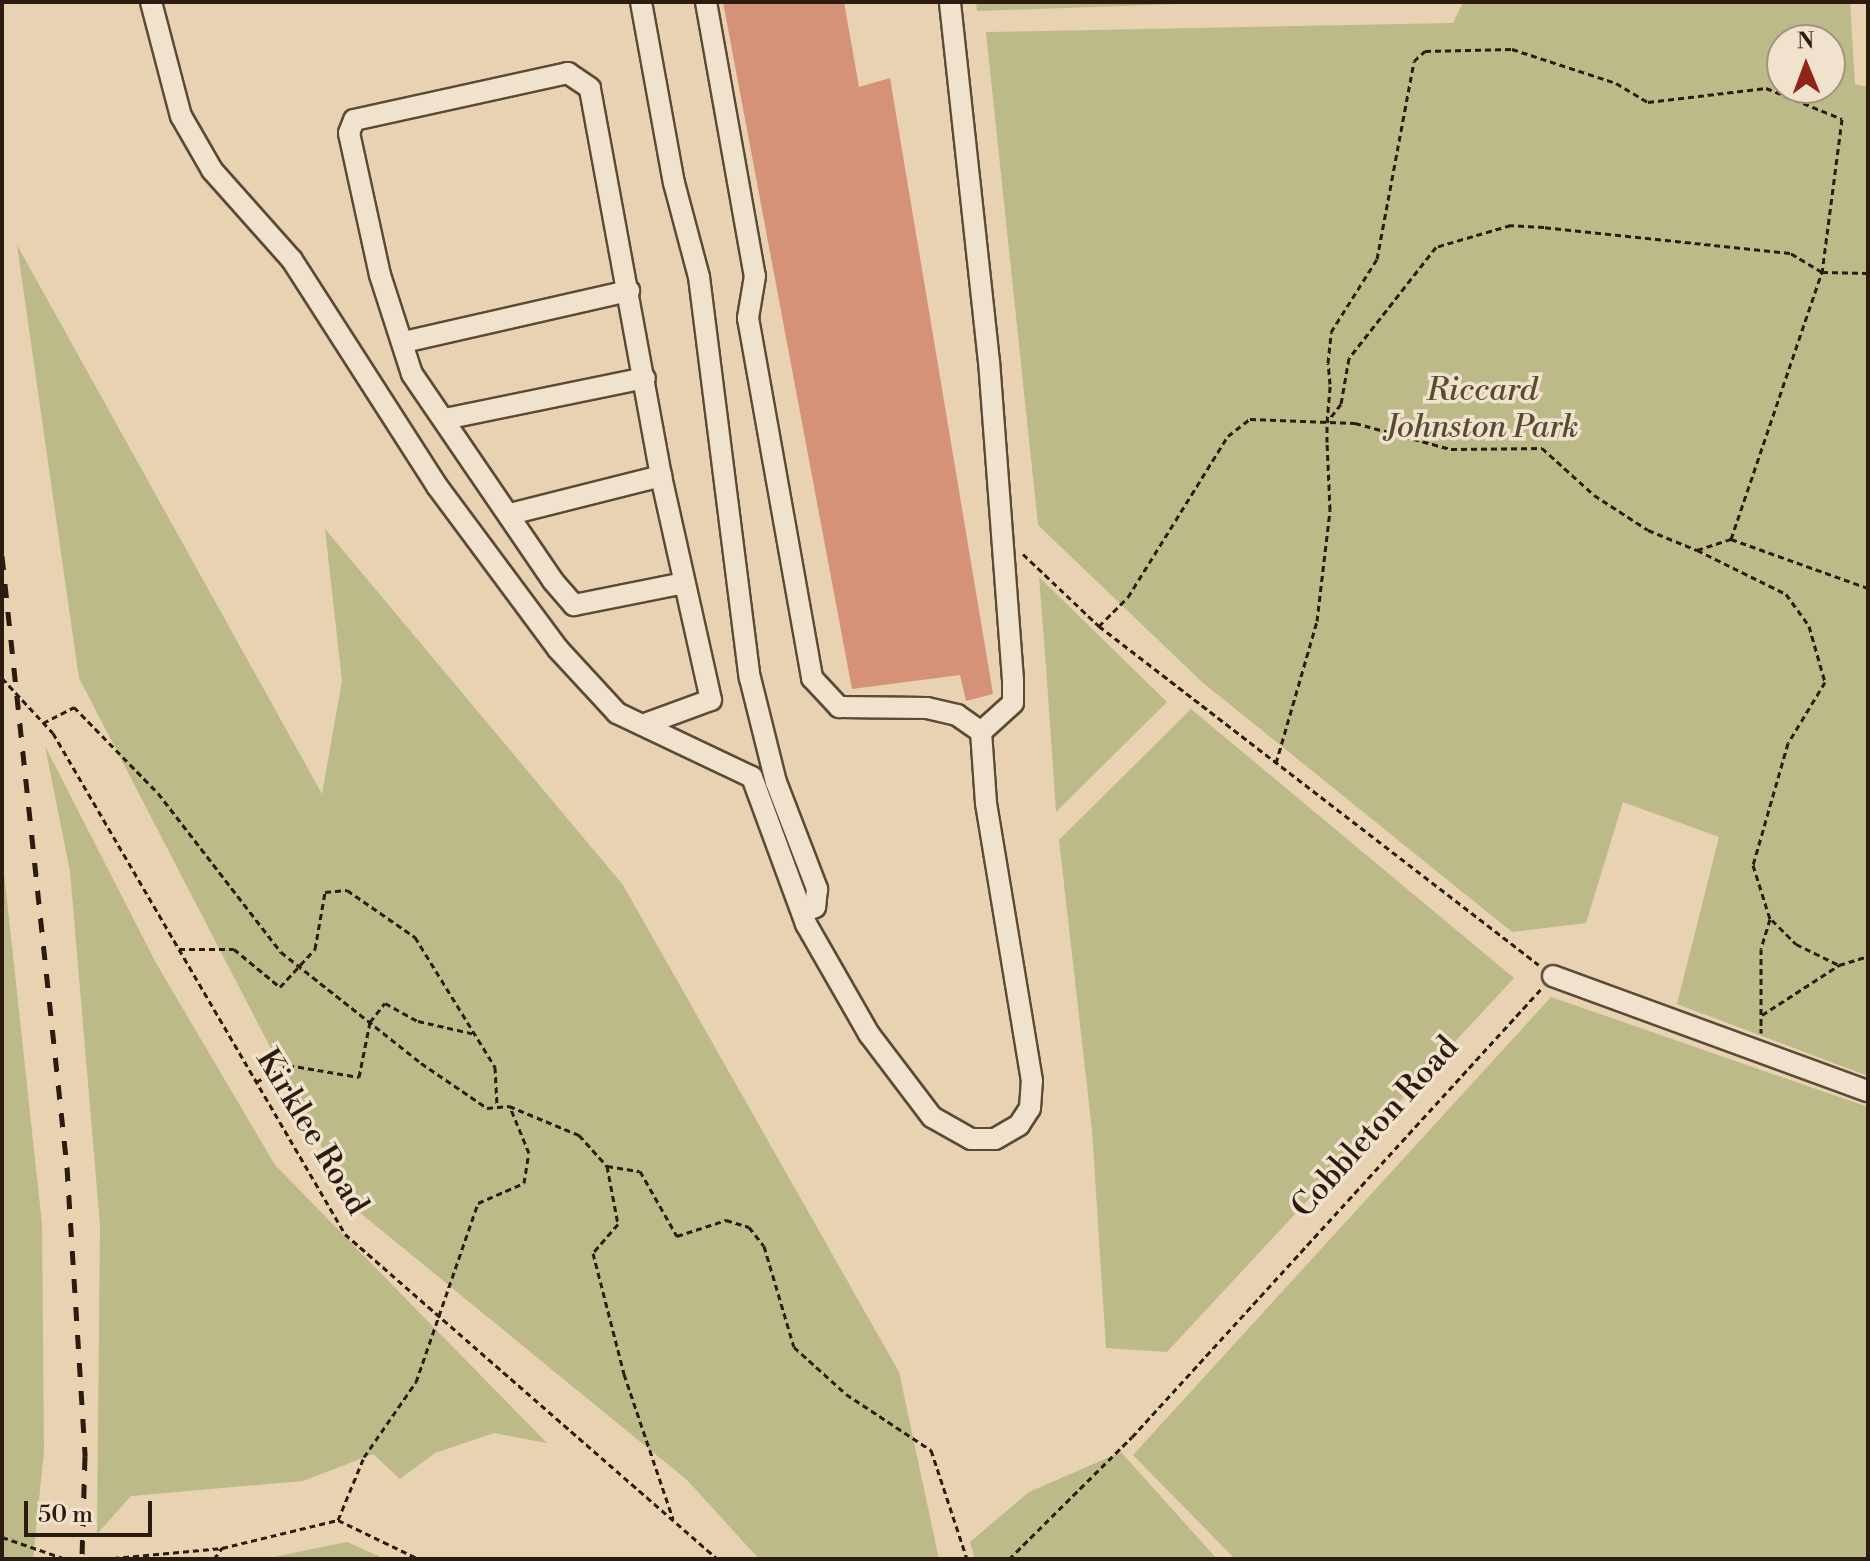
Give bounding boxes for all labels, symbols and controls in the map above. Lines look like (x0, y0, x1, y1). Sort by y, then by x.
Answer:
north arrow (1766, 24, 1846, 104)
text: N (1797, 28, 1815, 55)
park label: Riccard Johnston Park (1385, 372, 1579, 447)
street label: Cobbleton Road (1283, 1028, 1467, 1226)
street label: Kirklee Road (247, 1042, 377, 1222)
scale bar (28, 1485, 156, 1535)
text: 50 m (38, 1500, 93, 1530)

